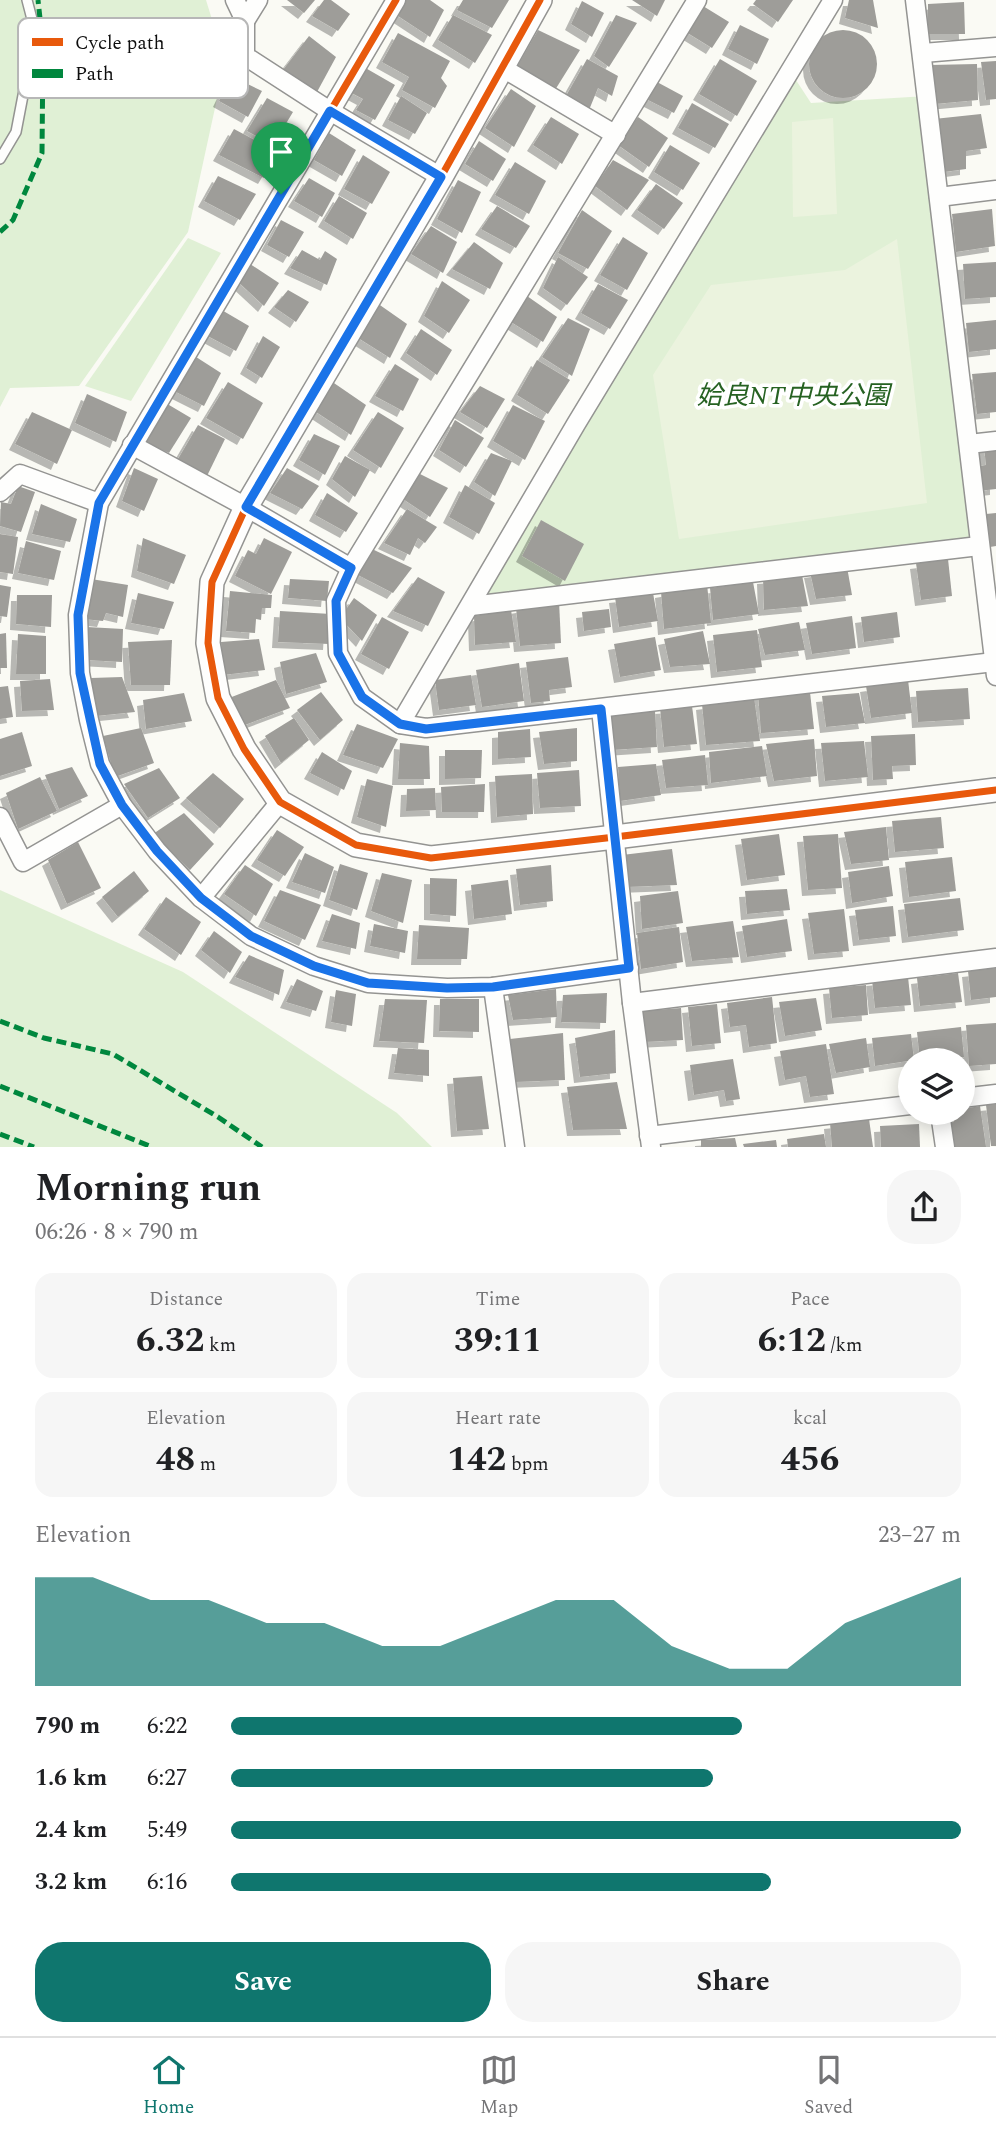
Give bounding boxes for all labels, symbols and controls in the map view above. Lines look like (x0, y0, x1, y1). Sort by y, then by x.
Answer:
legend (18, 18, 248, 98)
text: Cycle path (75, 29, 165, 58)
text: Path (75, 60, 114, 89)
pin (251, 122, 311, 194)
icon: arrive (262, 133, 300, 171)
park label: 姶良NT中央公園 (697, 376, 893, 416)
map controls (898, 1048, 975, 1125)
button: layers (898, 1048, 975, 1125)
text: Morning run (35, 1160, 261, 1218)
button: share (887, 1170, 961, 1244)
text: 06:26 · 8 × 790 m (35, 1215, 199, 1250)
text: Distance (149, 1285, 223, 1314)
text: Time (476, 1285, 520, 1314)
text: Pace (790, 1285, 830, 1314)
text: 6.32 (136, 1314, 204, 1367)
text: 39:11 (454, 1314, 542, 1367)
text: 6:12 (758, 1314, 826, 1367)
text: km (204, 1331, 236, 1360)
text: /km (826, 1331, 862, 1360)
text: Elevation (146, 1404, 226, 1433)
text: Heart rate (455, 1404, 541, 1433)
text: kcal (793, 1404, 827, 1433)
text: 48 (156, 1433, 195, 1486)
text: 142 (447, 1433, 506, 1486)
text: 456 (781, 1433, 839, 1486)
text: m (195, 1450, 216, 1479)
text: bpm (506, 1450, 549, 1479)
text: Elevation (35, 1518, 131, 1553)
text: 23–27 m (878, 1518, 961, 1553)
text: 790 m (35, 1709, 100, 1744)
text: 6:22 (147, 1709, 187, 1744)
text: 1.6 km (35, 1761, 107, 1796)
text: 6:27 (147, 1761, 187, 1796)
text: 2.4 km (35, 1813, 107, 1848)
text: 5:49 (147, 1813, 187, 1848)
text: 3.2 km (35, 1865, 107, 1900)
text: 6:16 (147, 1865, 187, 1900)
button: Save (35, 1942, 491, 2022)
button: Share (505, 1942, 961, 2022)
tab: Home (143, 2051, 194, 2122)
tab: Map (480, 2051, 518, 2122)
tab: Saved (804, 2051, 853, 2122)

